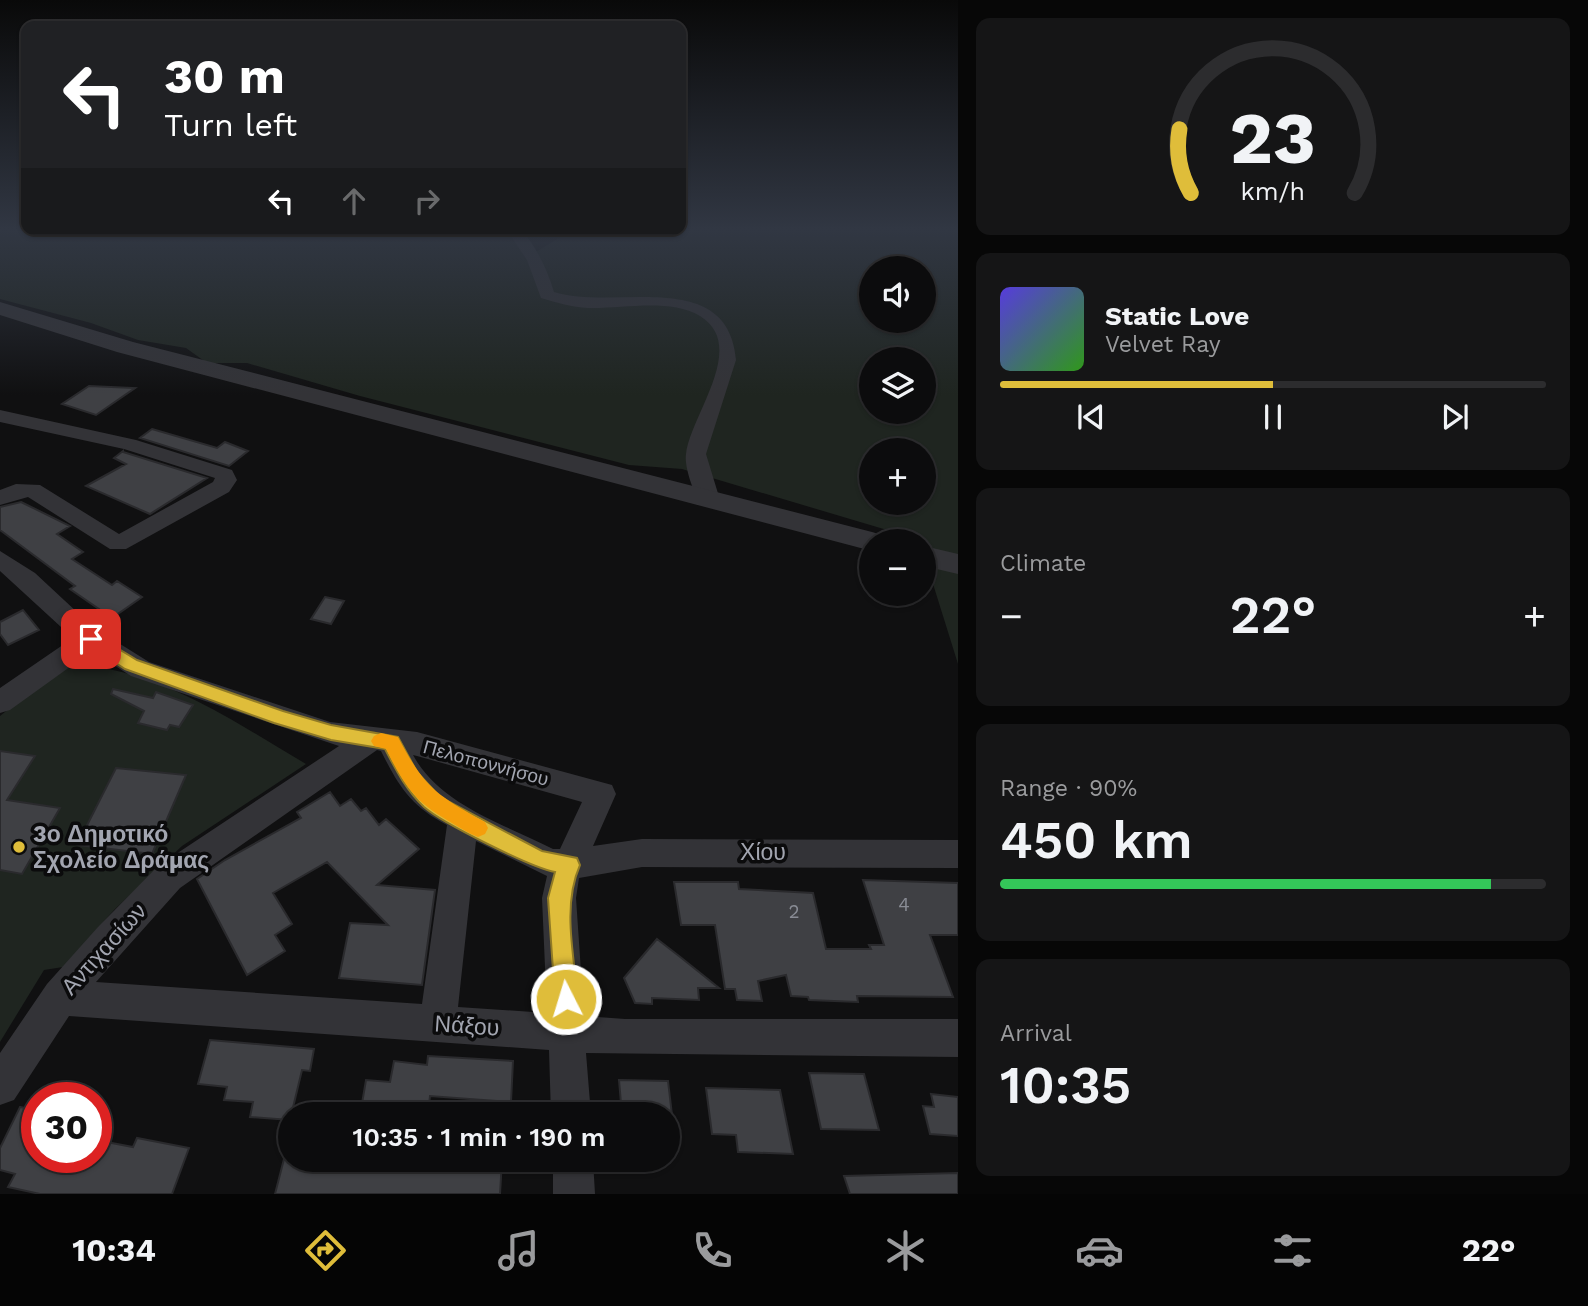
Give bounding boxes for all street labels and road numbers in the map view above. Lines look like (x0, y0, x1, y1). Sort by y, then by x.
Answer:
street label: Πελοποννήσου (421, 735, 551, 791)
street label: Χίου (740, 839, 786, 866)
street label: Αντιχασίων (56, 898, 152, 1000)
street label: Νάξου (434, 1010, 500, 1042)

